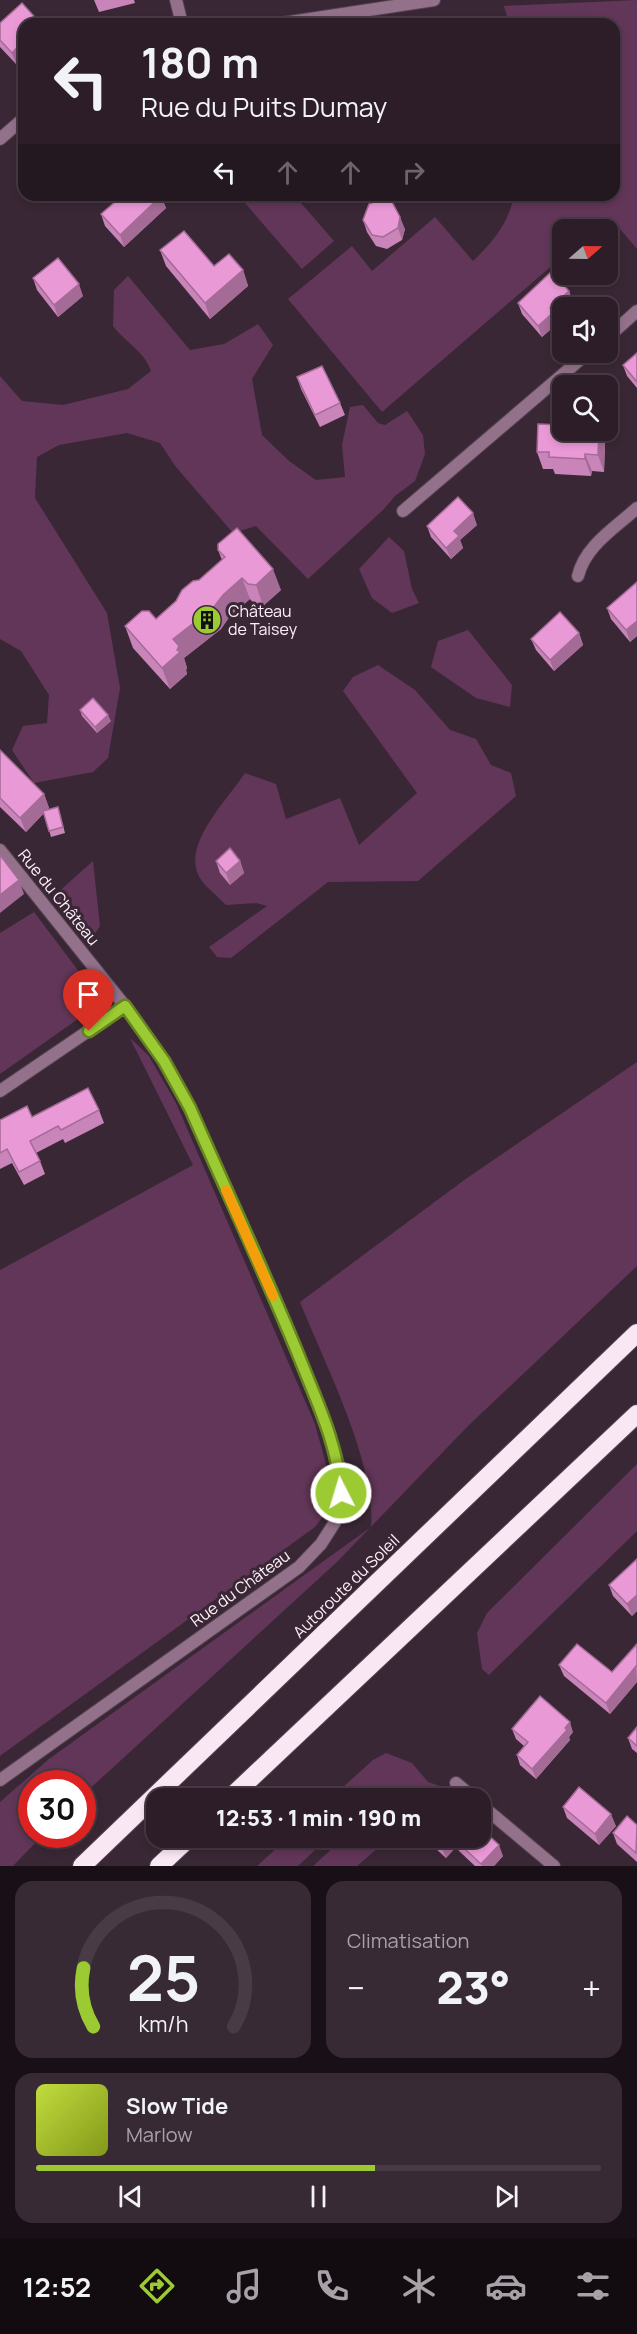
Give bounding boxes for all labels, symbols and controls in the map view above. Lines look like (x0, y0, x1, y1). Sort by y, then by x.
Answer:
text: 180 m (141, 33, 259, 91)
icon: left (42, 42, 120, 120)
text: Rue du Puits Dumay (141, 88, 387, 125)
icon: left (208, 156, 241, 189)
icon: ahead (271, 156, 304, 189)
icon: ahead (334, 156, 367, 189)
icon: right (397, 156, 430, 189)
north arrow (552, 219, 618, 285)
map controls (552, 219, 618, 441)
button: sound (552, 297, 618, 363)
button: search (552, 375, 618, 441)
place label: Château de Taisey (228, 600, 298, 640)
building icon: Château de Taisey (191, 604, 223, 636)
street label: Rue du Château (13, 844, 105, 950)
pin (63, 969, 114, 1031)
icon: arrive (72, 978, 105, 1011)
position arrow (309, 1461, 373, 1525)
street label: Autoroute du Soleil (288, 1529, 404, 1643)
street label: Rue du Château (186, 1544, 294, 1632)
speed limit sign: 30 (18, 1770, 96, 1848)
text: 12:53 · 1 min · 190 m (216, 1803, 421, 1833)
text: Climatisation (347, 1927, 469, 1954)
text: 25 (126, 1934, 200, 2020)
text: 23° (436, 1956, 510, 2018)
text: − (347, 1965, 365, 2010)
text: + (582, 1965, 601, 2010)
text: km/h (138, 2009, 188, 2038)
text: Slow Tide (126, 2091, 228, 2121)
text: Marlow (126, 2121, 193, 2148)
icon: previous (114, 2180, 147, 2213)
icon: pause (302, 2180, 335, 2213)
icon: next (490, 2180, 523, 2213)
icon: directions (136, 2265, 178, 2307)
icon: music (223, 2265, 265, 2307)
icon: phone (311, 2265, 353, 2307)
icon: climate (398, 2265, 440, 2307)
icon: car (485, 2265, 527, 2307)
icon: filters (572, 2265, 614, 2307)
text: 12:52 (23, 2268, 91, 2305)

